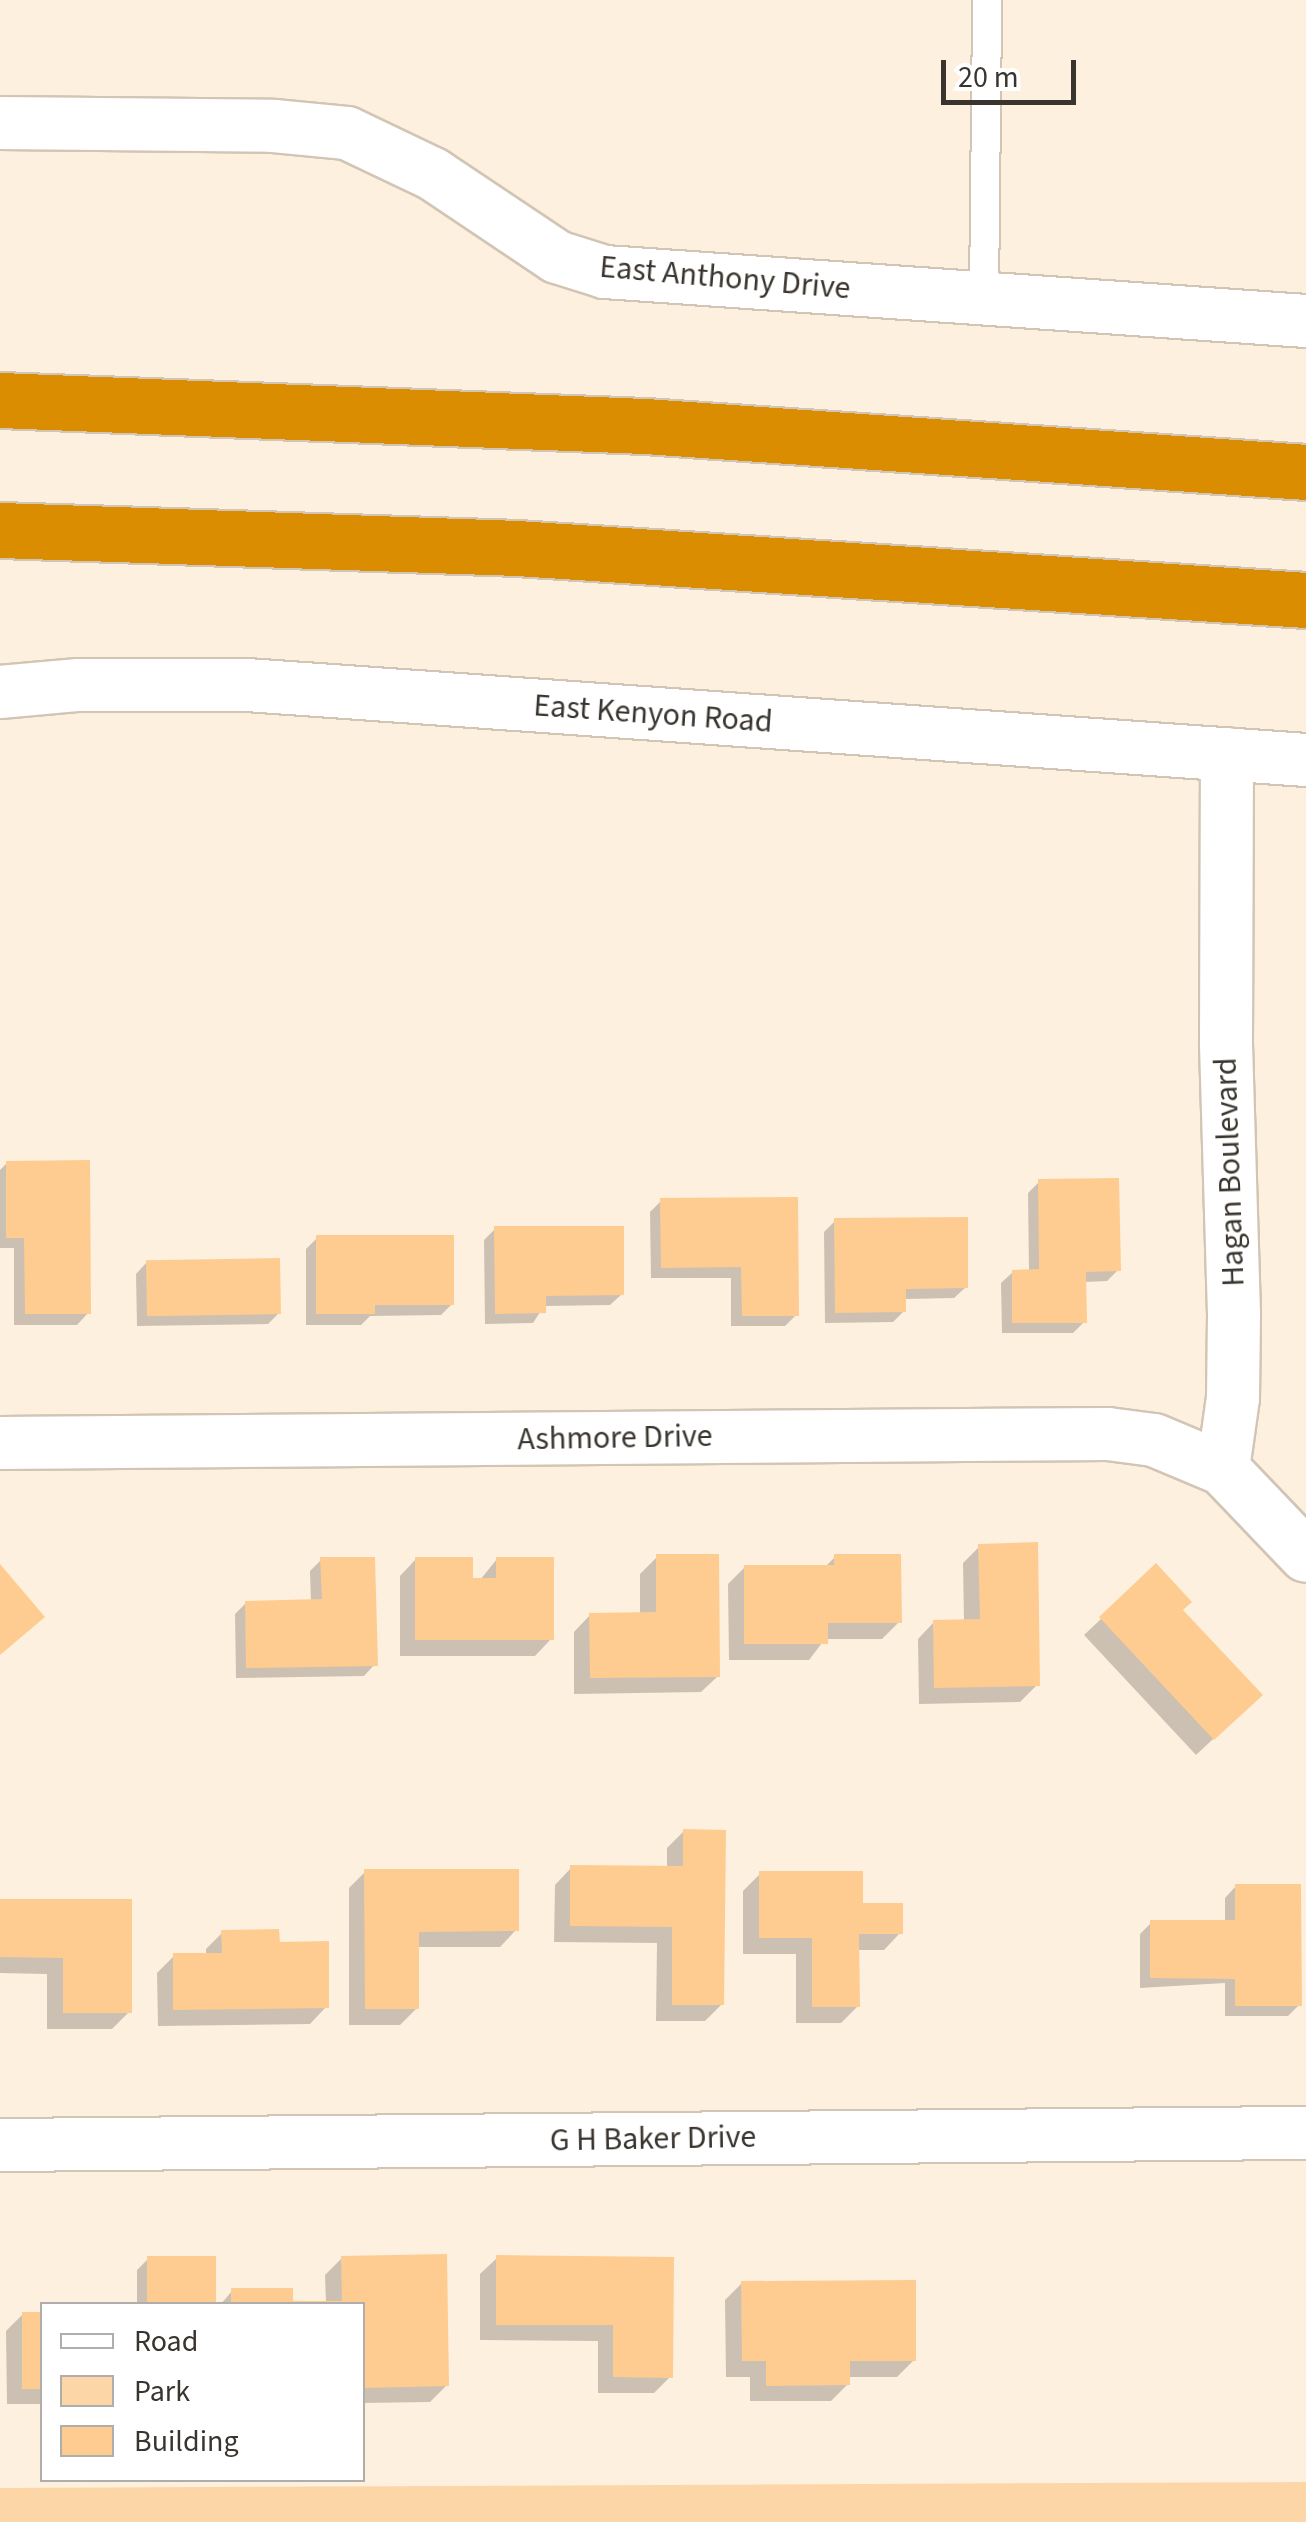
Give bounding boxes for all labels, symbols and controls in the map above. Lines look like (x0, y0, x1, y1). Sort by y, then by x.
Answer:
scale bar (946, 40, 1081, 102)
text: 20 m (958, 56, 1019, 99)
street label: East Anthony Drive (598, 248, 852, 308)
street label: East Kenyon Road (532, 686, 774, 742)
street label: Hagan Boulevard (1207, 1057, 1253, 1287)
street label: Ashmore Drive (517, 1417, 713, 1459)
street label: G H Baker Drive (550, 2118, 756, 2160)
legend (40, 2302, 365, 2482)
text: Road (134, 2320, 198, 2363)
text: Park (134, 2370, 190, 2413)
text: Building (134, 2420, 239, 2463)

